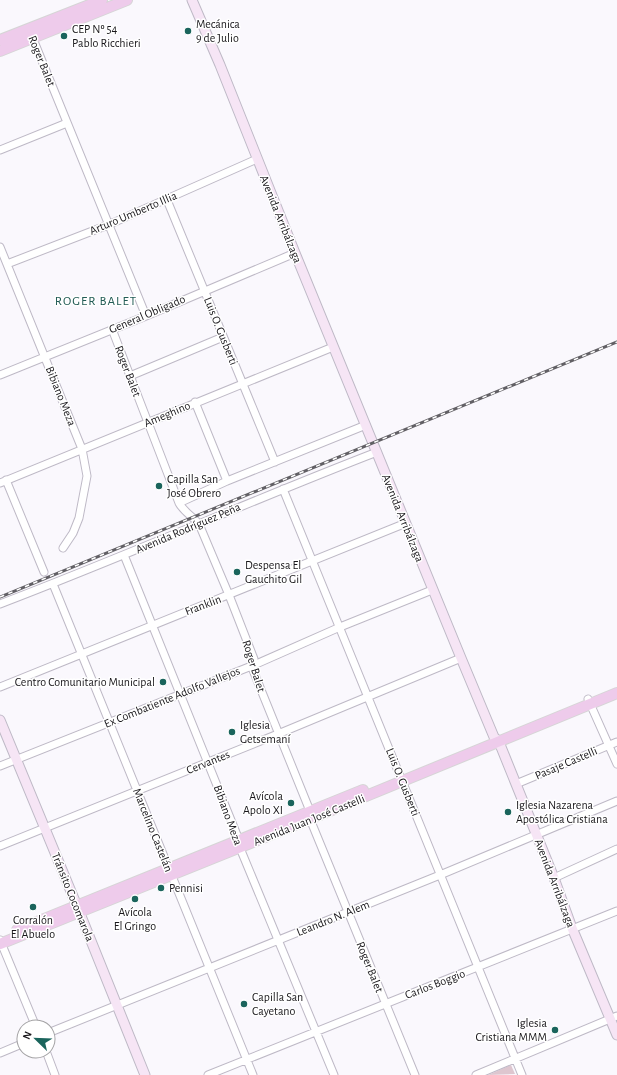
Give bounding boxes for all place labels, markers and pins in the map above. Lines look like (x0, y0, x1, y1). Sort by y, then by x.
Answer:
place label: Mecánica 9 de Julio (196, 18, 240, 44)
place label: CEP Nº 54 Pablo Ricchieri (72, 23, 141, 49)
marker: Mecánica 9 de Julio (183, 26, 193, 36)
marker: CEP Nº 54 Pablo Ricchieri (59, 31, 69, 41)
place label: Capilla San José Obrero (167, 473, 221, 499)
marker: Capilla San José Obrero (154, 481, 164, 491)
place label: Despensa El Gauchito Gil (245, 559, 302, 585)
marker: Despensa El Gauchito Gil (232, 567, 242, 577)
place label: Centro Comunitario Municipal (15, 676, 155, 688)
marker: Centro Comunitario Municipal (158, 677, 168, 687)
place label: Iglesia Getsemaní (240, 719, 291, 745)
marker: Iglesia Getsemaní (227, 727, 237, 737)
place label: Avícola Apolo XI (243, 790, 283, 816)
marker: Avícola Apolo XI (286, 798, 296, 808)
place label: Iglesia Nazarena Apostólica Cristiana (516, 799, 608, 825)
marker: Iglesia Nazarena Apostólica Cristiana (503, 807, 513, 817)
place label: Pennisi (169, 882, 203, 894)
marker: Pennisi (156, 883, 166, 893)
marker: Avícola El Gringo (130, 894, 140, 904)
marker: Corralón El Abuelo (28, 902, 38, 912)
place label: Avícola El Gringo (114, 906, 156, 932)
place label: Corralón El Abuelo (11, 914, 55, 940)
place label: Capilla San Cayetano (252, 991, 303, 1018)
marker: Capilla San Cayetano (239, 999, 249, 1009)
place label: Iglesia Cristiana MMM (476, 1017, 547, 1043)
marker: Iglesia Cristiana MMM (550, 1025, 560, 1035)

